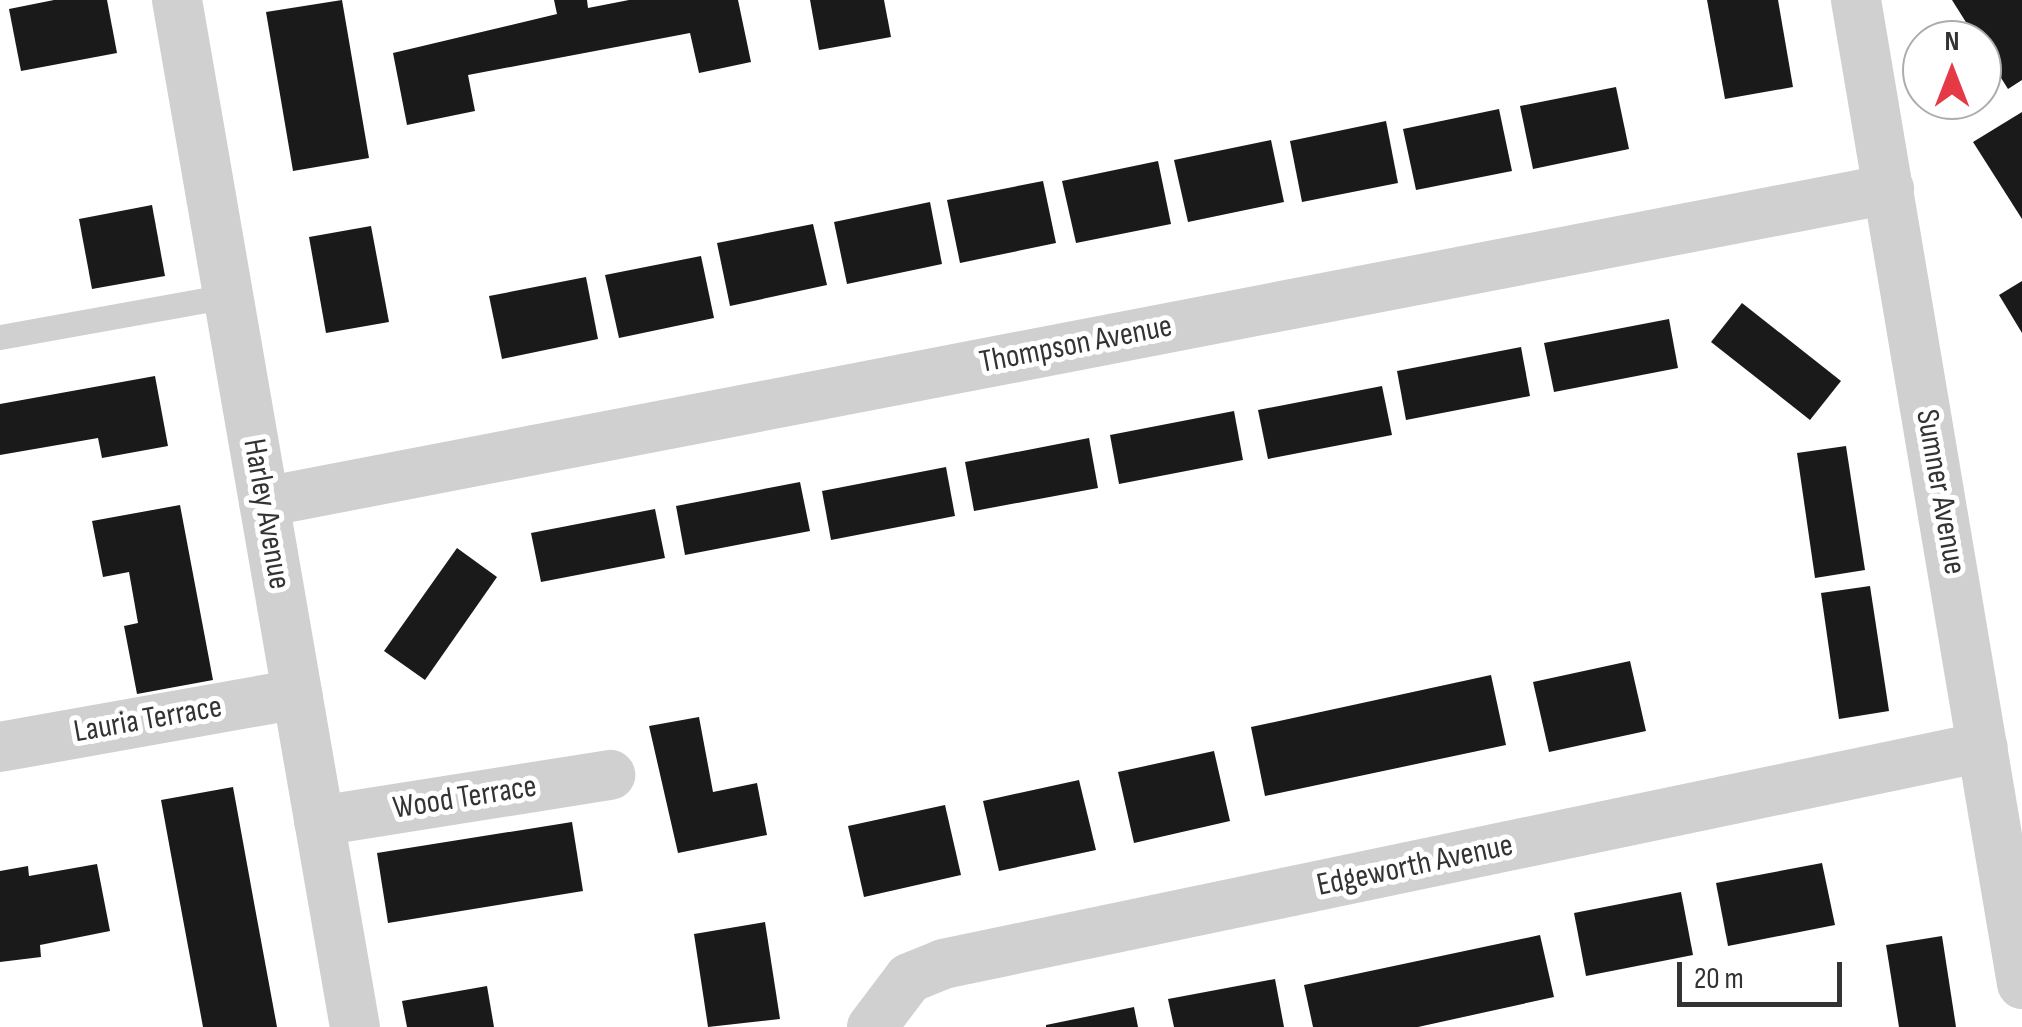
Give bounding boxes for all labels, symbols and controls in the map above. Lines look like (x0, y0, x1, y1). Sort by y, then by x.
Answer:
north arrow (1902, 20, 2002, 120)
text: N (1945, 25, 1959, 58)
street label: Thompson Avenue (976, 308, 1176, 382)
street label: Sumner Avenue (1907, 407, 1973, 577)
street label: Harley Avenue (234, 436, 298, 592)
street label: Lauria Terrace (71, 688, 225, 752)
street label: Wood Terrace (391, 768, 539, 828)
street label: Edgeworth Avenue (1314, 827, 1516, 905)
scale bar (1682, 942, 1847, 1004)
text: 20 m (1694, 961, 1744, 997)

